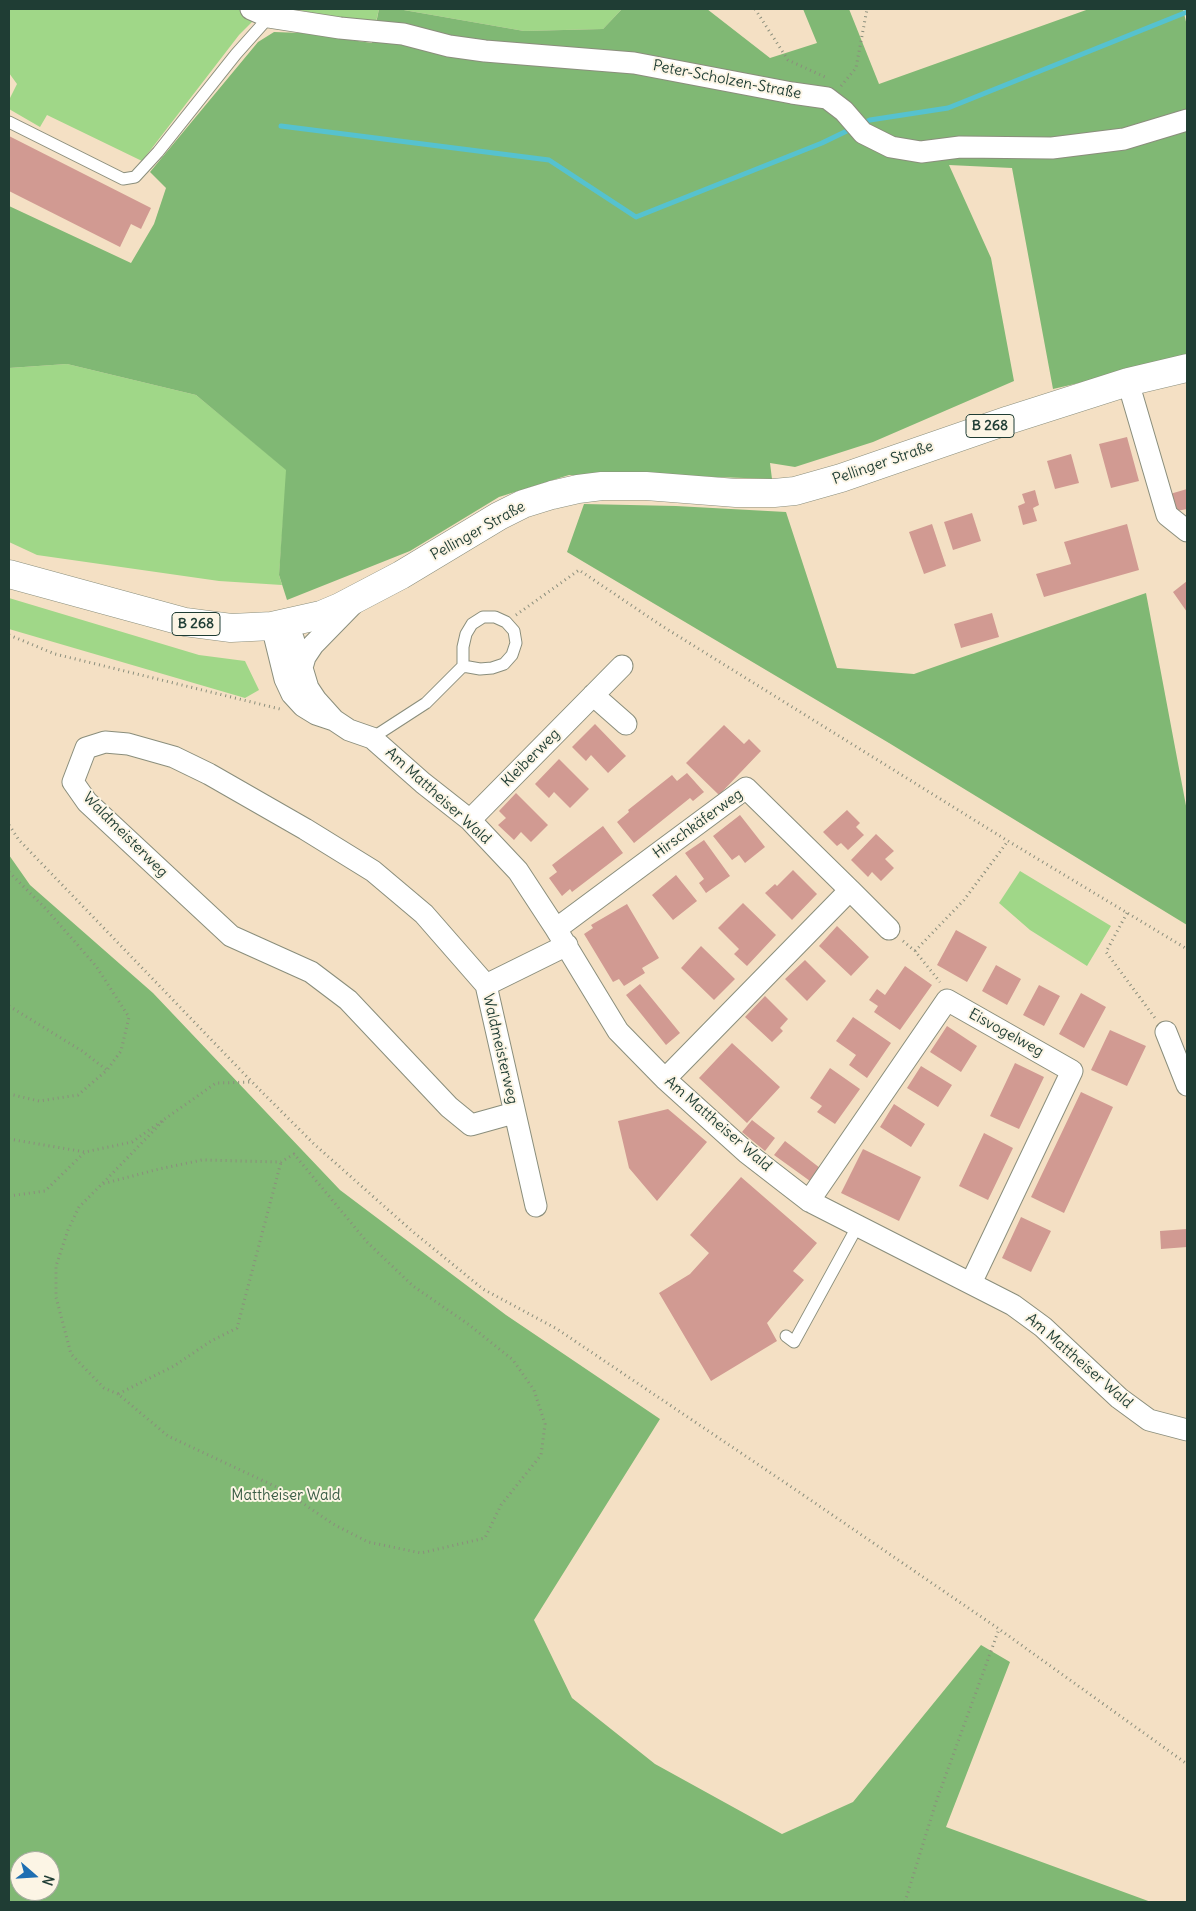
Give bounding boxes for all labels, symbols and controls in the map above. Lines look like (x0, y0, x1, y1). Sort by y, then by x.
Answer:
street label: Peter-Scholzen-Straße (651, 57, 803, 103)
road number: B 268 (966, 414, 1014, 438)
street label: Pellinger Straße (830, 437, 936, 489)
street label: Pellinger Straße (428, 498, 528, 564)
road number: B 268 (172, 612, 220, 636)
street label: Kleiberweg (498, 725, 564, 791)
street label: Am Mattheiser Wald (382, 744, 494, 848)
street label: Hirschkäferweg (650, 785, 746, 863)
street label: Waldmeisterweg (79, 789, 171, 881)
street label: Waldmeisterweg (479, 992, 521, 1106)
street label: Eisvogelweg (965, 1005, 1047, 1061)
street label: Am Mattheiser Wald (661, 1073, 775, 1175)
street label: Am Mattheiser Wald (1022, 1310, 1136, 1412)
park label: Mattheiser Wald (231, 1487, 341, 1505)
north arrow (10, 1851, 60, 1901)
text: N (38, 1873, 58, 1888)

